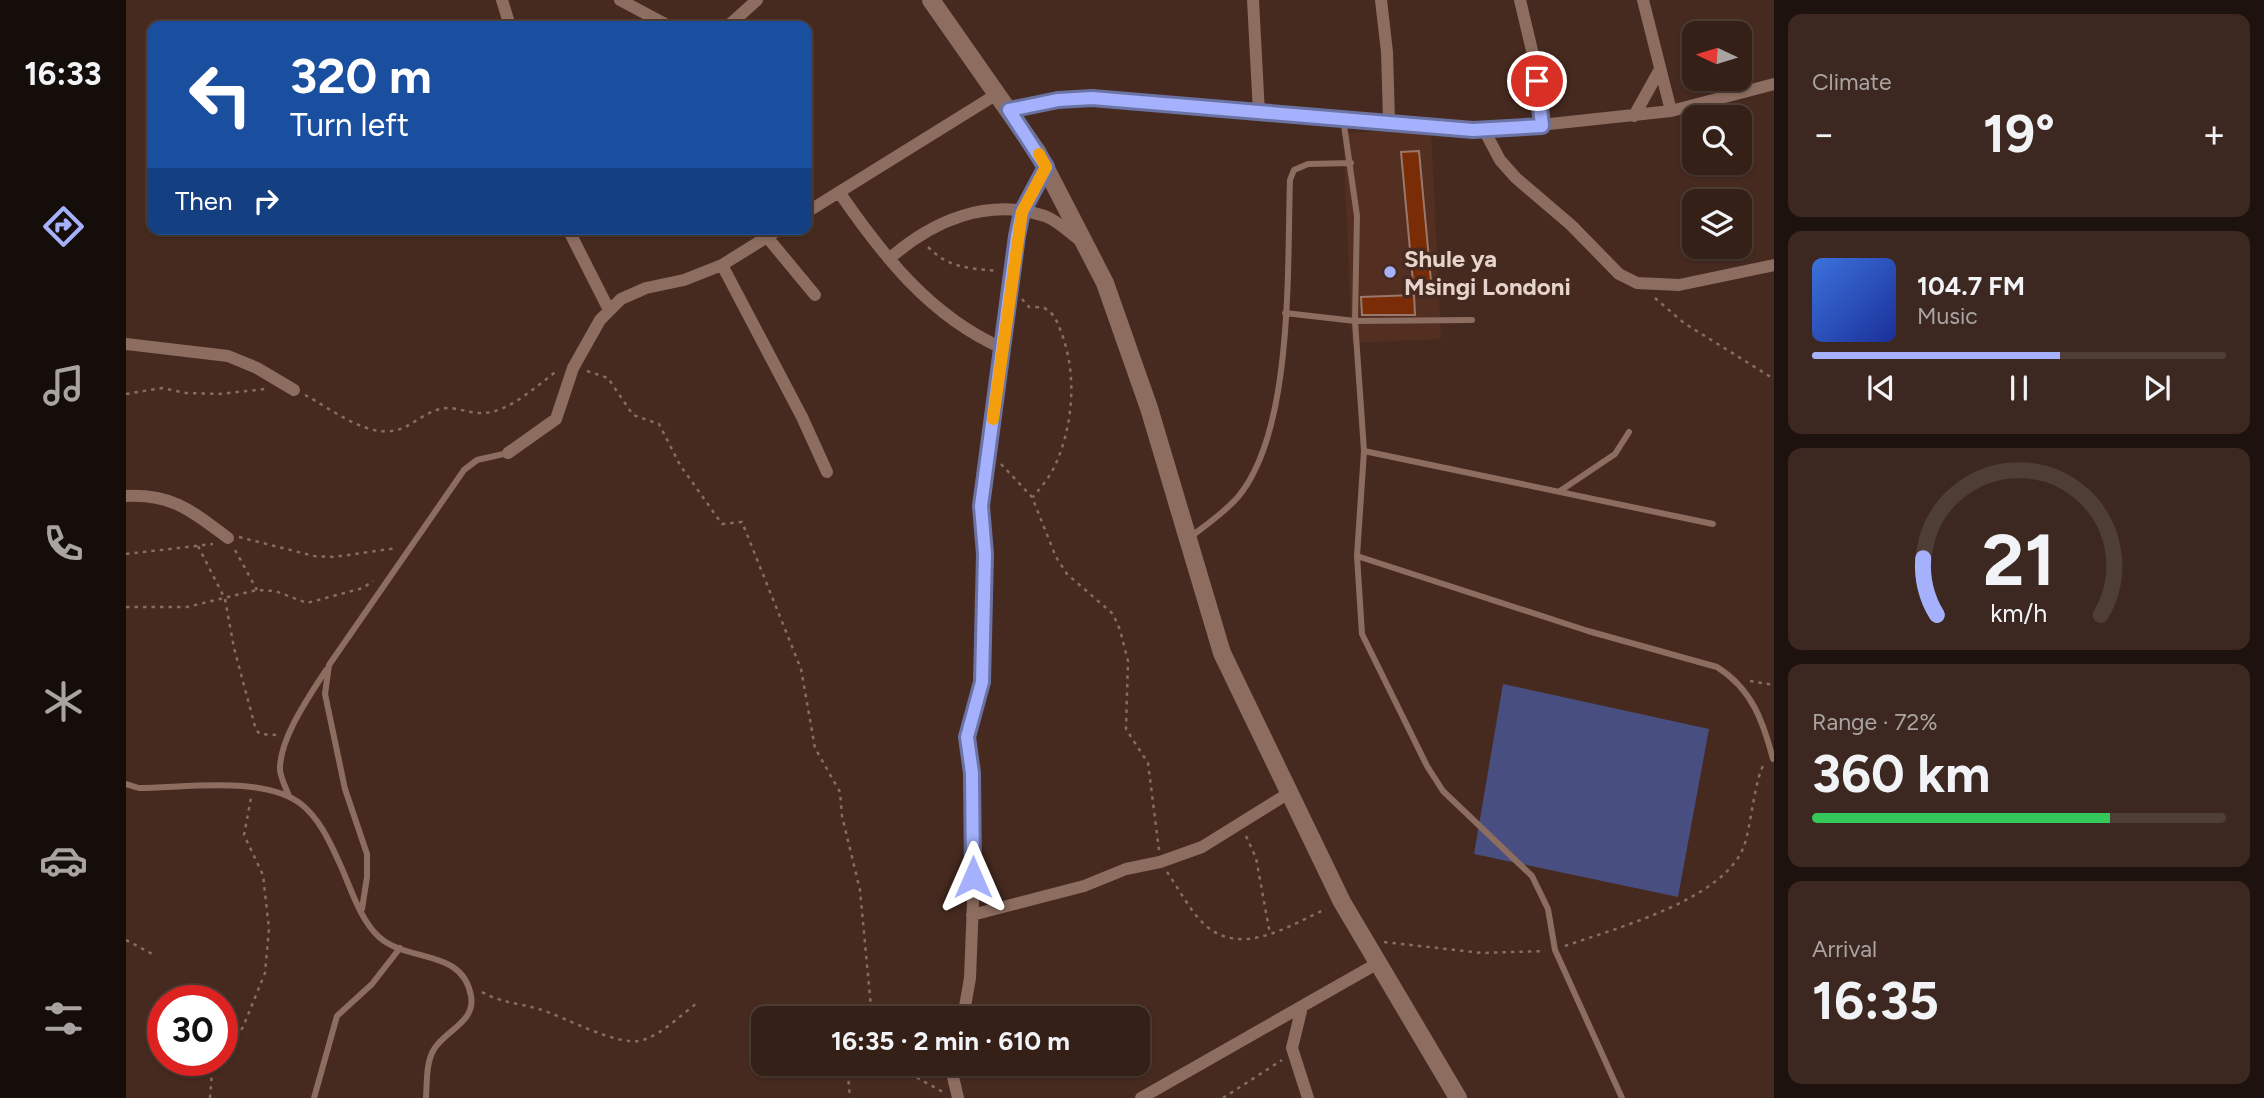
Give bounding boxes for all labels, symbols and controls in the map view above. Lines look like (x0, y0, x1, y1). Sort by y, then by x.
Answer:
north arrow (1682, 21, 1752, 91)
map controls (1682, 21, 1752, 259)
text: 320 m (290, 46, 432, 105)
icon: left (175, 49, 266, 140)
pin (1507, 51, 1567, 111)
text: 16:33 (24, 55, 102, 93)
icon: arrive (1518, 62, 1556, 100)
text: Climate (1812, 68, 1891, 96)
text: 19° (1983, 103, 2055, 165)
button: search (1682, 105, 1752, 175)
text: Turn left (290, 106, 409, 144)
text: − (1812, 111, 1836, 157)
text: + (2202, 111, 2226, 157)
icon: right (247, 182, 285, 220)
text: Then (175, 185, 233, 217)
button: layers (1682, 189, 1752, 259)
icon: directions (39, 202, 88, 251)
place label: Shule ya Msingi Londoni (1404, 244, 1571, 301)
marker: Shule ya Msingi Londoni (1382, 264, 1398, 280)
text: 104.7 FM (1917, 270, 2025, 302)
text: Music (1917, 302, 1978, 330)
icon: music (39, 361, 88, 410)
icon: previous (1862, 369, 1900, 407)
icon: pause (2000, 369, 2038, 407)
icon: next (2138, 369, 2176, 407)
text: 21 (1983, 516, 2055, 603)
icon: phone (39, 519, 88, 568)
text: km/h (1990, 598, 2048, 628)
icon: climate (39, 677, 88, 726)
text: Range · 72% (1812, 708, 1938, 736)
text: 360 km (1812, 743, 1990, 805)
icon: car (39, 836, 88, 885)
position arrow (936, 840, 1010, 914)
text: Arrival (1812, 935, 1877, 963)
text: 16:35 (1812, 970, 1939, 1032)
speed limit sign: 30 (147, 985, 238, 1076)
icon: filters (39, 994, 88, 1043)
text: 16:35 · 2 min · 610 m (831, 1025, 1070, 1057)

